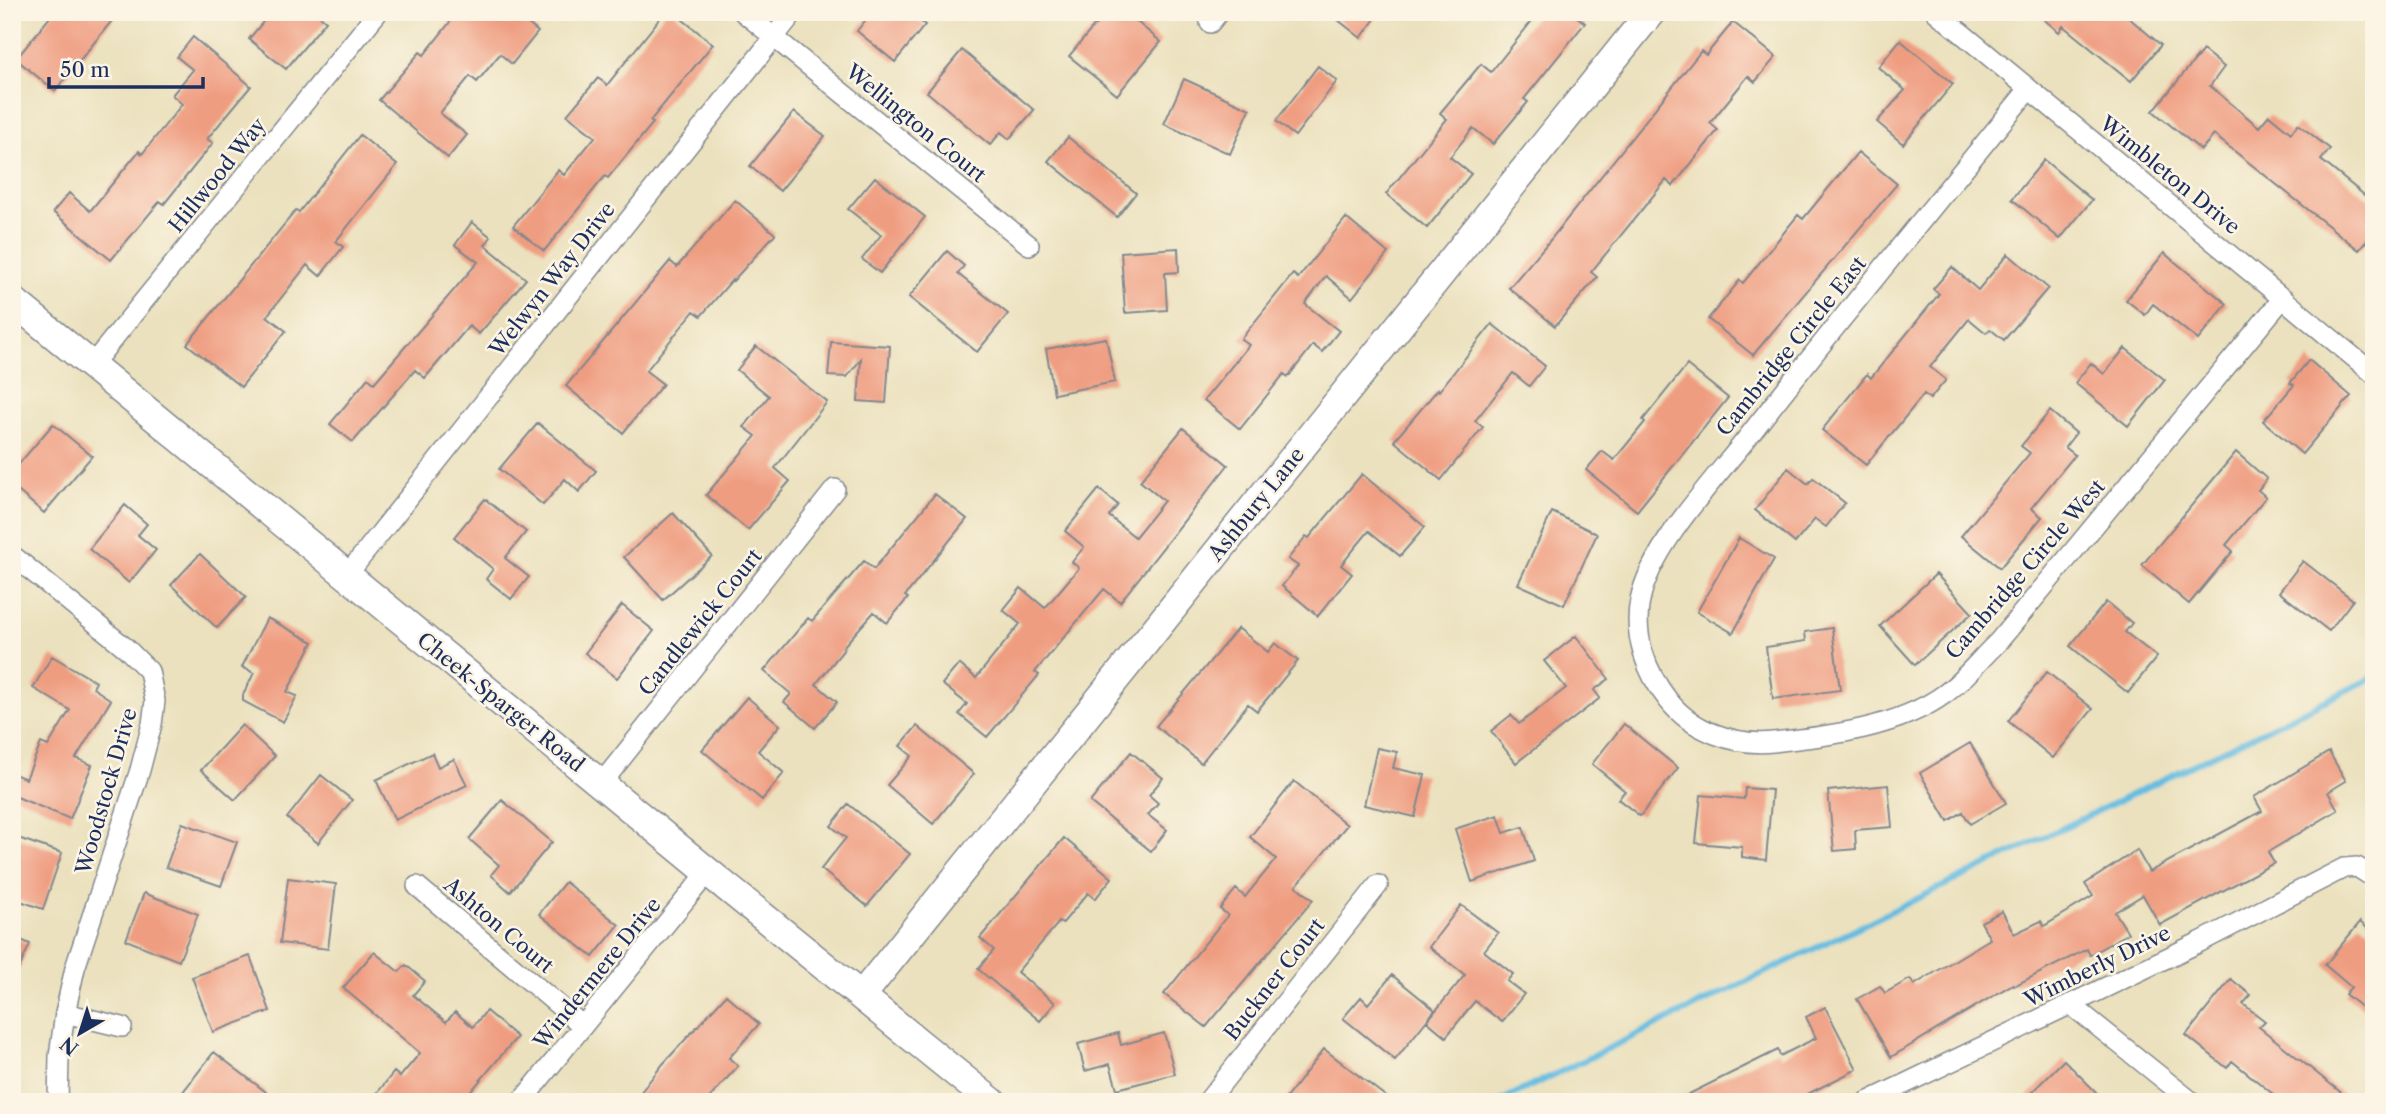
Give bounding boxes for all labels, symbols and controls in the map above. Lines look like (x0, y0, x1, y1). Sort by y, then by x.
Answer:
scale bar (49, 46, 203, 90)
text: 50 m (60, 57, 110, 82)
street label: Wellington Court (840, 58, 992, 188)
street label: Wimbleton Drive (2094, 110, 2245, 239)
street label: Hillwood Way (163, 112, 271, 237)
street label: Welwyn Way Drive (483, 197, 620, 362)
street label: Cambridge Circle East (1711, 251, 1871, 441)
street label: Ashbury Lane (1202, 442, 1309, 567)
street label: Cambridge Circle West (1940, 473, 2110, 664)
street label: Candlewick Court (633, 543, 767, 700)
street label: Cheek-Sparger Road (412, 627, 590, 777)
street label: Woodstock Drive (70, 705, 142, 878)
street label: Ashton Court (438, 871, 559, 978)
street label: Windermere Drive (528, 892, 666, 1055)
street label: Buckner Court (1219, 913, 1330, 1045)
street label: Wimberly Drive (2019, 920, 2174, 1013)
north arrow (46, 998, 116, 1068)
text: N (56, 1032, 83, 1060)

